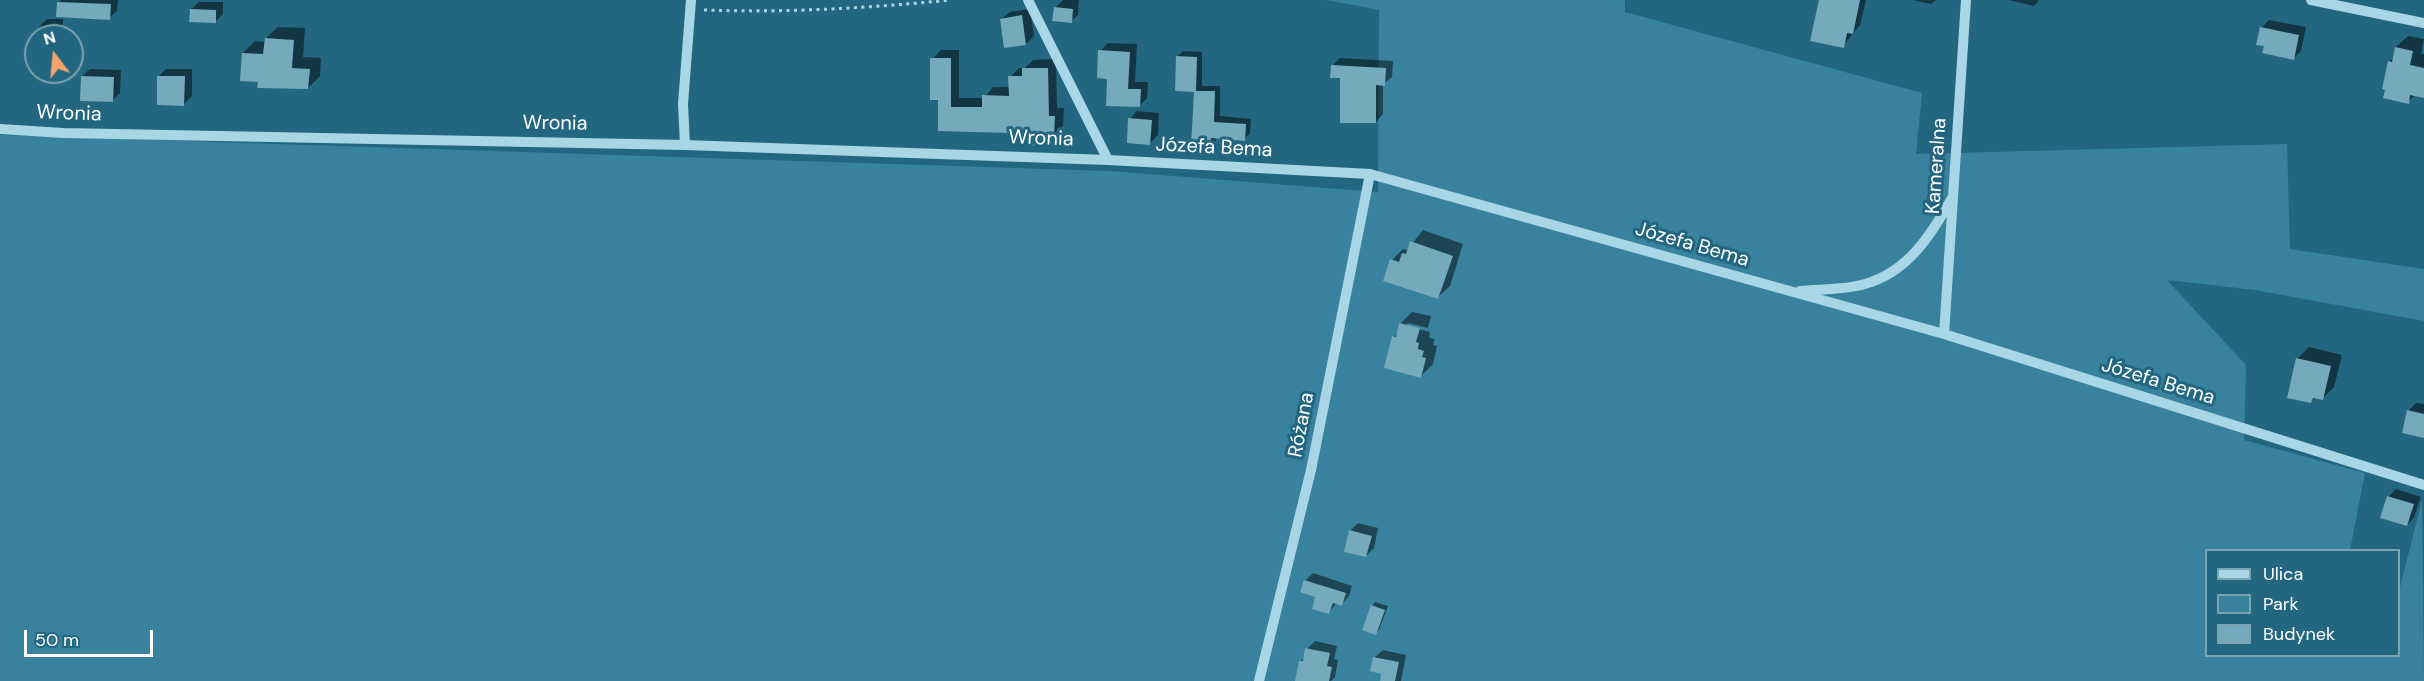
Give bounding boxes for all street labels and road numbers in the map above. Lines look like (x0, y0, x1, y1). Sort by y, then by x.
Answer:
street label: Wronia (36, 101, 102, 127)
street label: Wronia (522, 111, 588, 137)
street label: Kameralna (1922, 117, 1952, 215)
street label: Wronia (1008, 126, 1074, 152)
street label: Józefa Bema (1155, 133, 1273, 163)
street label: Józefa Bema (1632, 217, 1752, 273)
street label: Józefa Bema (2098, 353, 2218, 411)
street label: Różana (1284, 391, 1320, 459)

